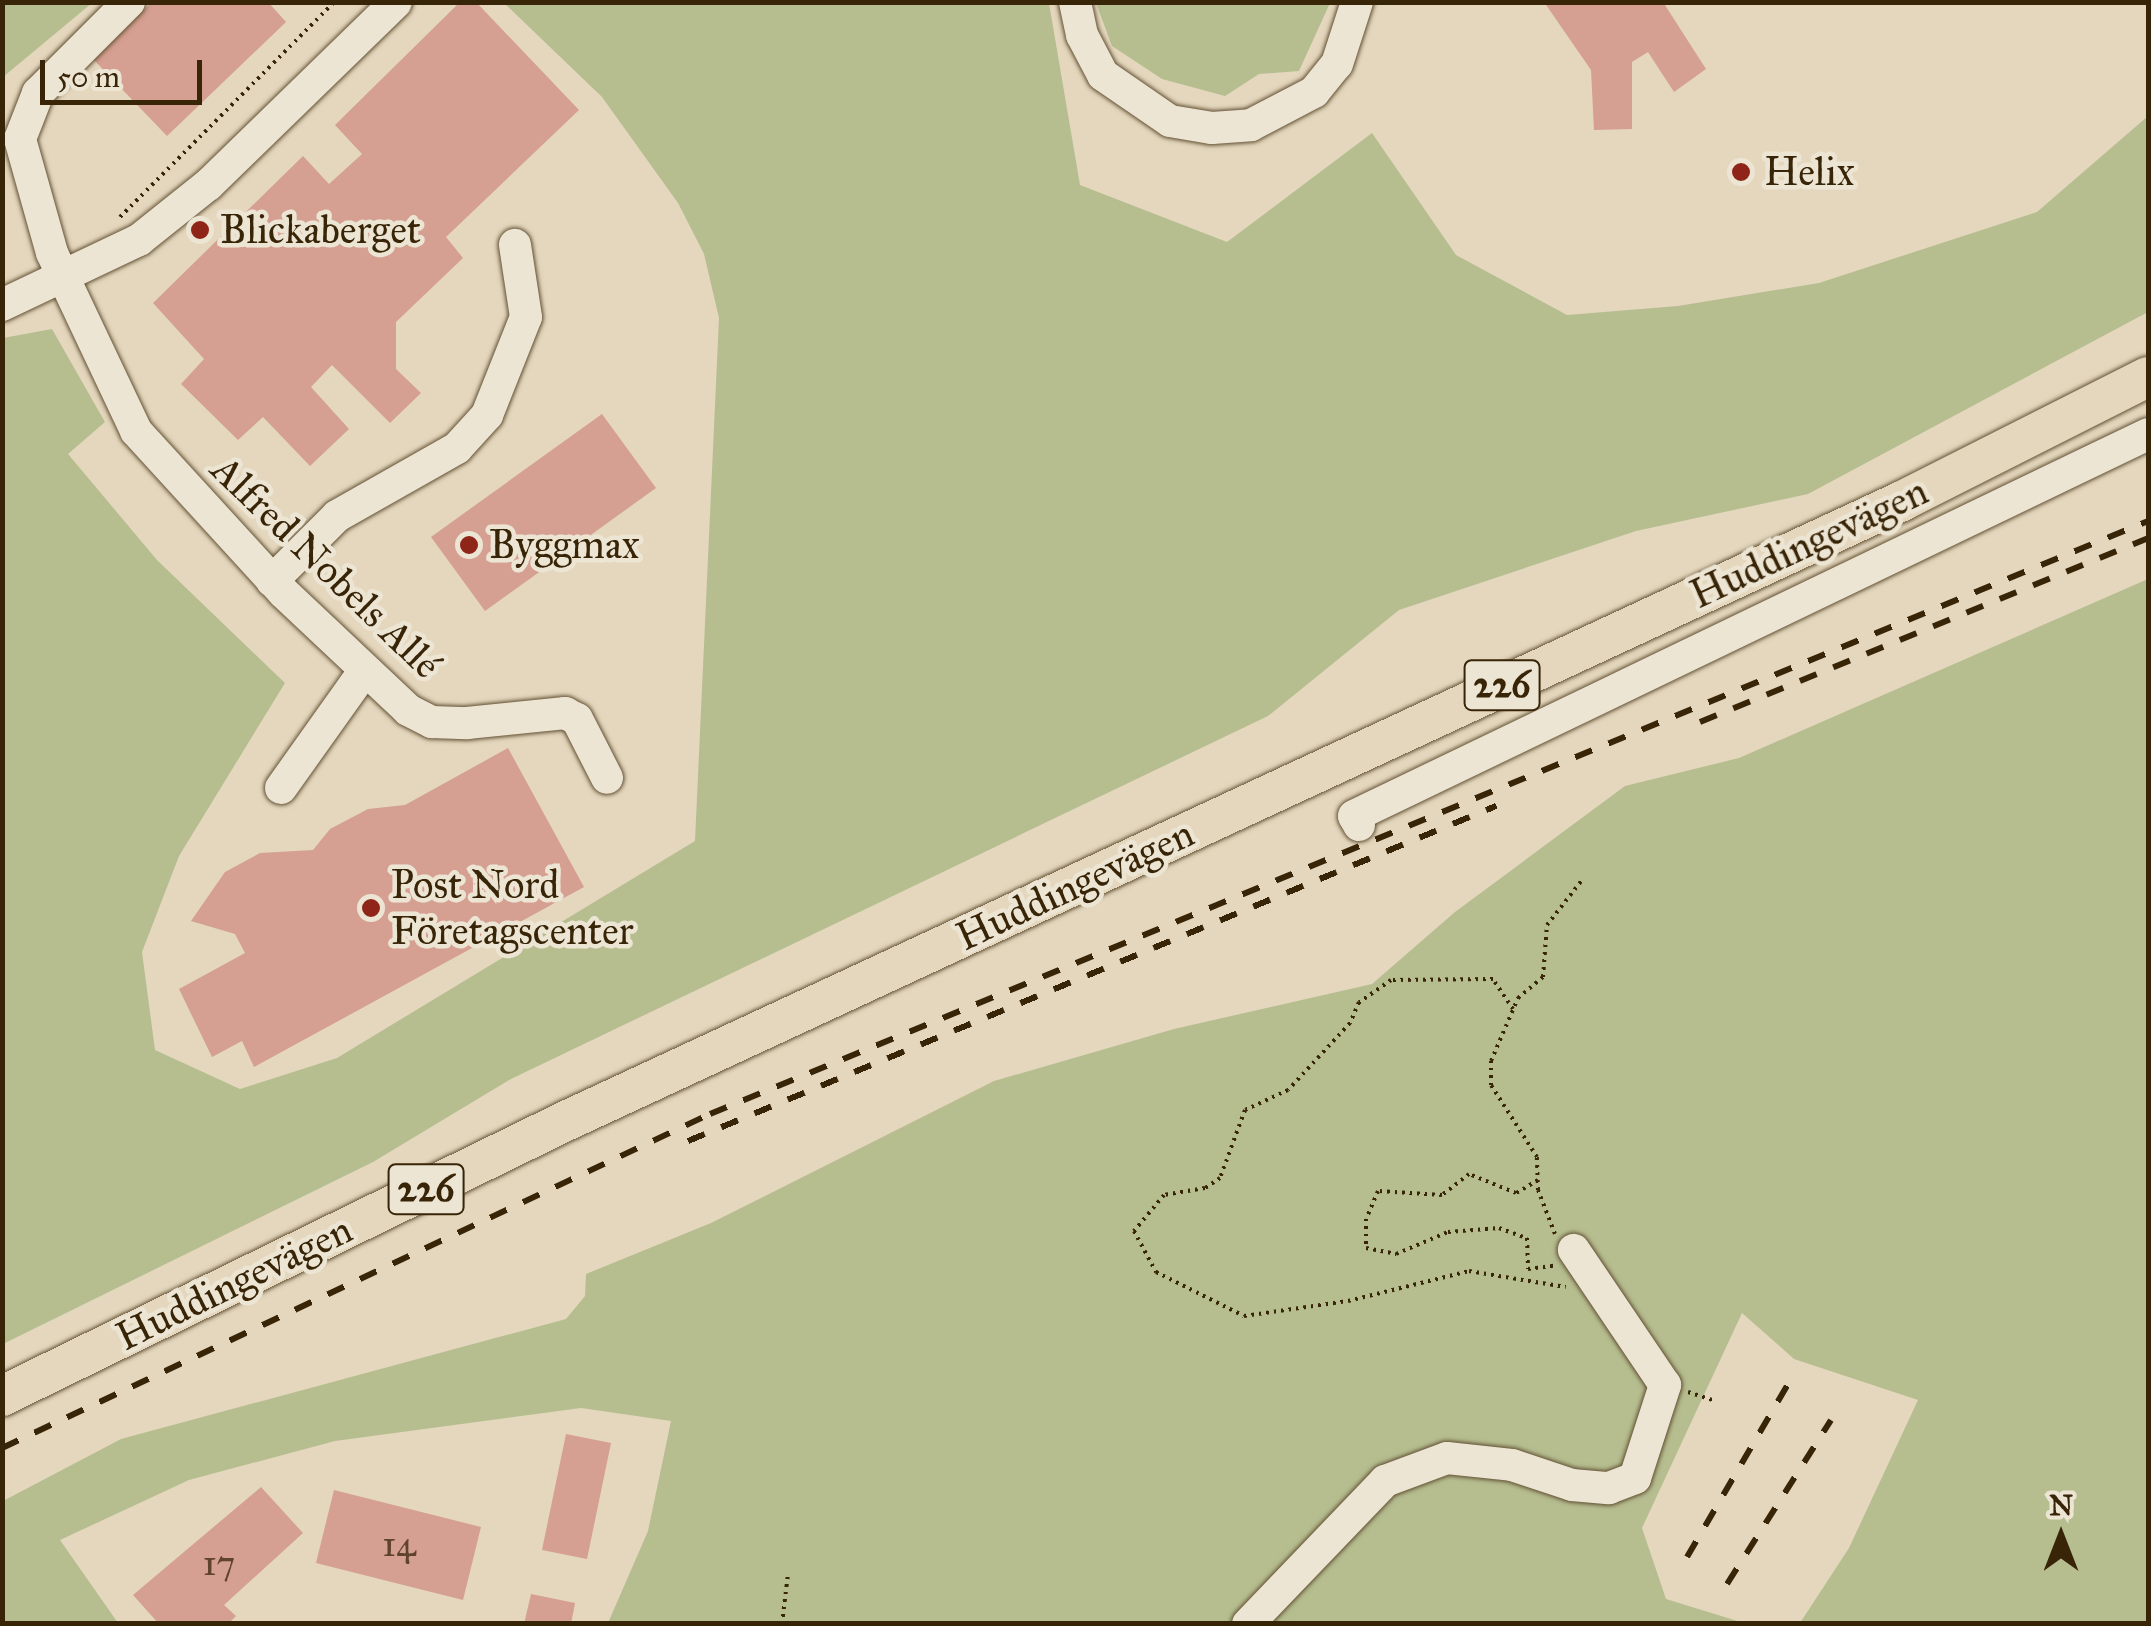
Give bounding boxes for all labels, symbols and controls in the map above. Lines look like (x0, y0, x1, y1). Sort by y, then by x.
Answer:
scale bar (45, 40, 208, 102)
text: 50 m (57, 59, 120, 95)
place label: Helix (1764, 148, 1854, 196)
marker: Helix (1728, 159, 1754, 185)
place label: Blickaberget (220, 206, 421, 254)
marker: Blickaberget (189, 219, 211, 241)
street label: Alfred Nobels Allé (201, 445, 451, 689)
street label: Huddingevägen (1683, 467, 1935, 619)
place label: Byggmax (489, 521, 640, 569)
marker: Byggmax (458, 534, 480, 556)
road number: 226 (1462, 652, 1542, 718)
street label: Huddingevägen (949, 809, 1201, 961)
place label: Post Nord Företagscenter (391, 861, 634, 955)
marker: Post Nord Företagscenter (360, 897, 382, 919)
road number: 226 (386, 1156, 466, 1222)
street label: Huddingevägen (108, 1205, 360, 1361)
north arrow (2011, 1486, 2111, 1586)
text: N (2049, 1488, 2073, 1523)
house number: 14 (382, 1524, 416, 1566)
house number: 17 (203, 1543, 235, 1585)

